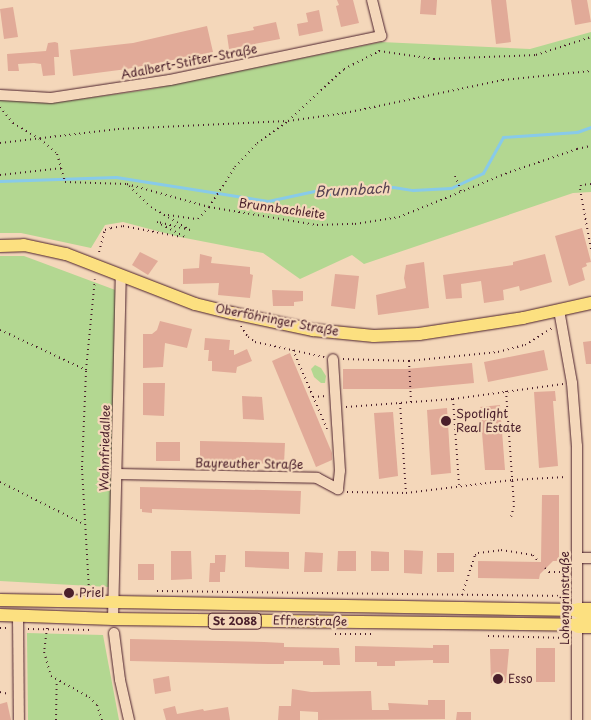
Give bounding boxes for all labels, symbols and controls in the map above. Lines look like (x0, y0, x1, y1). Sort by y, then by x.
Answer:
street label: Adalbert-Stifter-Straße (120, 42, 258, 82)
water label: Brunnbach (314, 180, 390, 200)
street label: Brunnbachleite (238, 196, 326, 222)
street label: Oberföhringer Straße (214, 301, 340, 339)
street label: Wahnfriedallee (97, 405, 113, 491)
place label: Spotlight Real Estate (456, 407, 521, 435)
marker: Spotlight Real Estate (440, 415, 452, 427)
street label: Bayreuther Straße (195, 456, 303, 472)
street label: Lohengrinstraße (558, 551, 572, 645)
place label: Priel (79, 586, 104, 600)
marker: Priel (63, 587, 75, 599)
road number: St 2088 (208, 612, 262, 630)
street label: Effnerstraße (273, 613, 347, 629)
place label: Esso (508, 672, 533, 686)
marker: Esso (492, 673, 504, 685)

